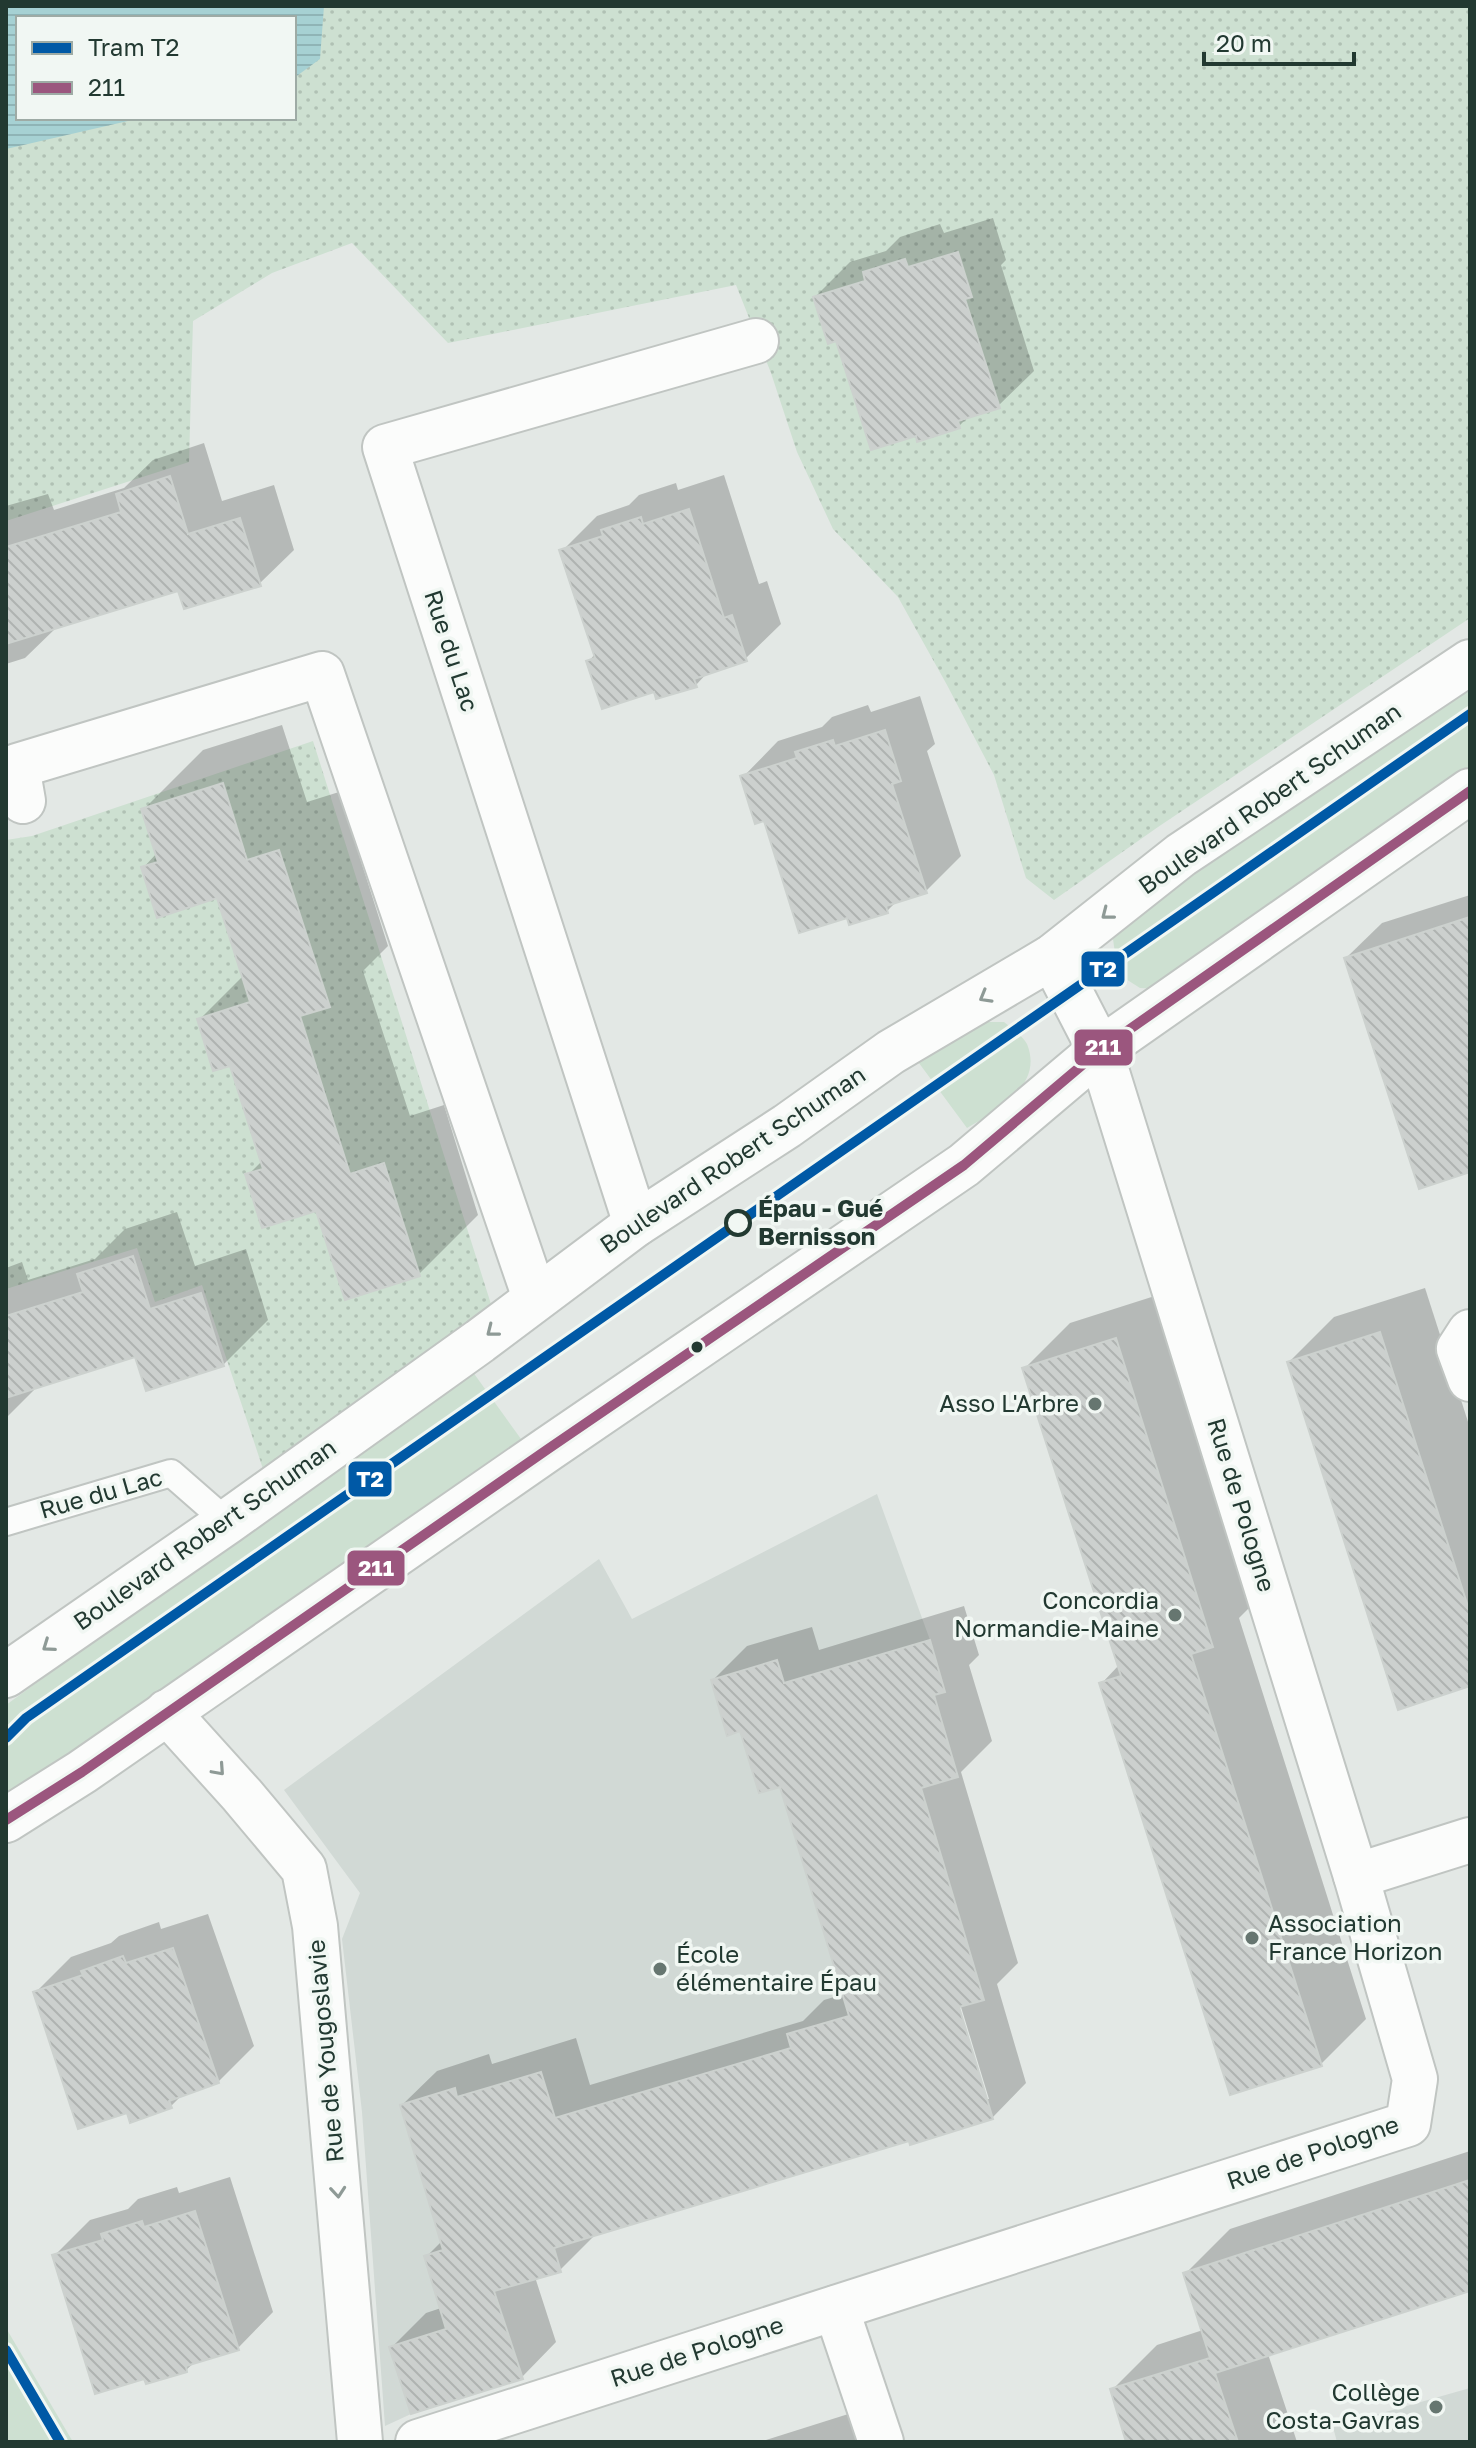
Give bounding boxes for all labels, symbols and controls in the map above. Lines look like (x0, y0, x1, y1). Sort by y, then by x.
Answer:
legend (16, 16, 296, 120)
scale bar (1204, 16, 1354, 66)
text: 20 m (1216, 28, 1272, 57)
text: Tram T2 (88, 32, 179, 61)
text: 211 (88, 72, 125, 101)
street label: Rue du Lac (419, 586, 486, 715)
street label: Boulevard Robert Schuman (1132, 696, 1406, 900)
one-way arrow (1102, 904, 1116, 919)
line badge: T2 (1080, 950, 1126, 988)
text: T2 (1089, 955, 1117, 982)
one-way arrow (979, 987, 994, 1003)
line badge: 211 (1073, 1028, 1134, 1067)
text: 211 (1085, 1033, 1121, 1060)
street label: Boulevard Robert Schuman (594, 1059, 870, 1259)
place label: Épau - Gué Bernisson (758, 1193, 883, 1250)
marker: Épau - Gué Bernisson (725, 1210, 751, 1236)
one-way arrow (486, 1321, 501, 1335)
unlabelled marker (689, 1339, 705, 1355)
place label: Asso L'Arbre (939, 1388, 1079, 1417)
marker: Asso L'Arbre (1086, 1395, 1104, 1413)
street label: Rue de Pologne (1202, 1414, 1283, 1595)
street label: Boulevard Robert Schuman (67, 1432, 341, 1636)
line badge: T2 (347, 1460, 393, 1498)
street label: Rue du Lac (36, 1461, 165, 1524)
text: T2 (356, 1465, 384, 1492)
line badge: 211 (346, 1549, 406, 1587)
text: 211 (358, 1554, 394, 1581)
place label: Concordia Normandie-Maine (954, 1585, 1159, 1642)
marker: Concordia Normandie-Maine (1166, 1606, 1184, 1624)
one-way arrow (42, 1636, 56, 1651)
one-way arrow (210, 1760, 224, 1775)
place label: Association France Horizon (1268, 1908, 1443, 1965)
marker: Association France Horizon (1243, 1929, 1261, 1947)
street label: Rue de Yougoslavie (300, 1938, 349, 2164)
place label: École élémentaire Épau (676, 1939, 877, 1996)
marker: École élémentaire Épau (651, 1960, 669, 1978)
street label: Rue de Pologne (1223, 2109, 1402, 2195)
one-way arrow (330, 2186, 347, 2199)
street label: Rue de Pologne (606, 2309, 787, 2392)
place label: Collège Costa-Gavras (1265, 2377, 1420, 2434)
marker: Collège Costa-Gavras (1427, 2398, 1445, 2416)

